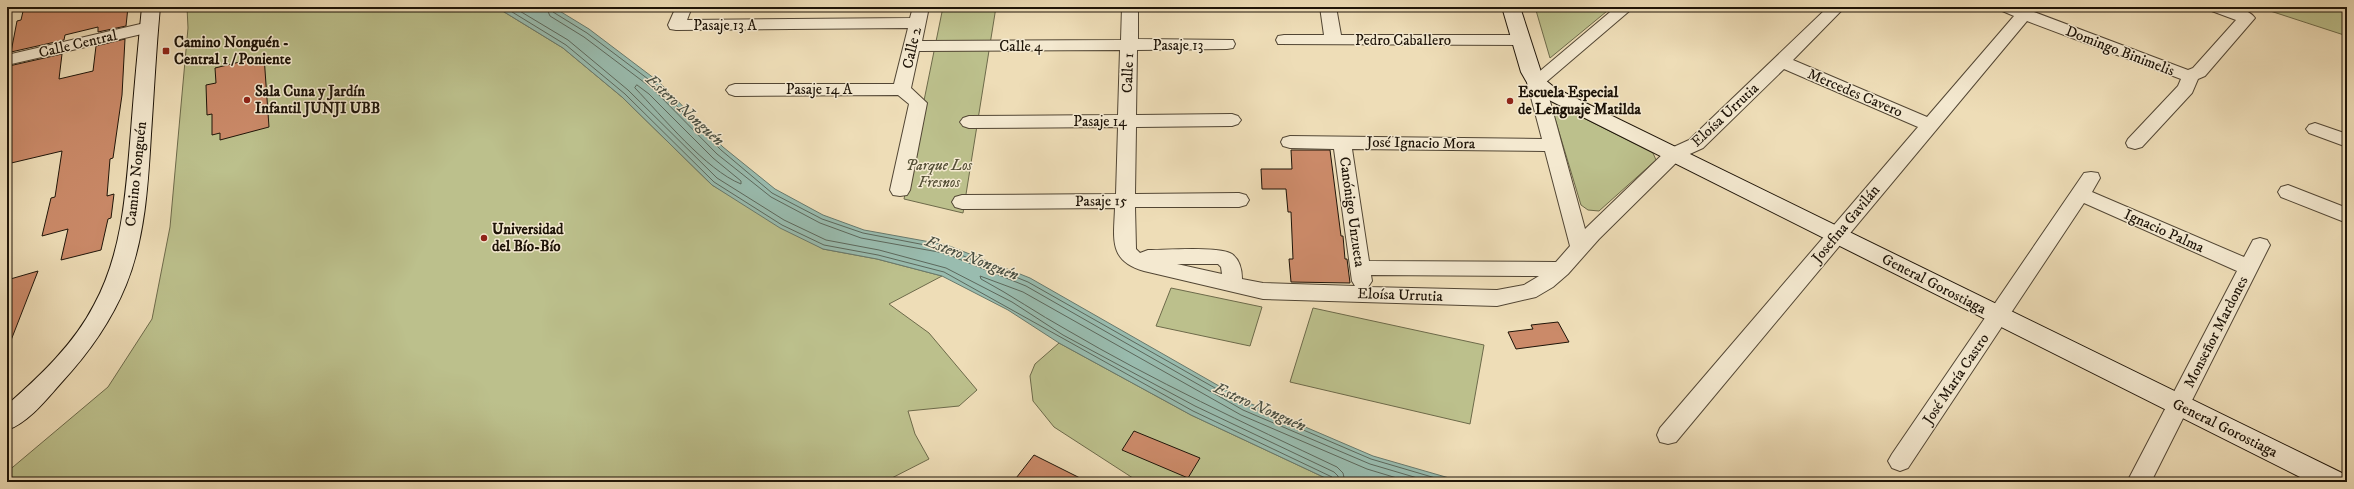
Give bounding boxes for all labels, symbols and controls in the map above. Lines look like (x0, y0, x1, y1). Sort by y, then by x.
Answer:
street label: Pasaje 13 A (693, 16, 757, 35)
street label: Domingo Binimelis (2063, 22, 2177, 80)
street label: Calle 2 (898, 25, 926, 71)
street label: Calle Central (37, 26, 120, 62)
street label: Pedro Caballero (1355, 31, 1451, 50)
place label: Camino Nonguén - Central 1 / Poniente (174, 33, 292, 69)
street label: Pasaje 13 (1153, 36, 1203, 55)
street label: Calle 4 (999, 37, 1043, 56)
marker: Camino Nonguén - Central 1 / Poniente (161, 46, 171, 56)
street label: Calle 1 (1118, 53, 1138, 93)
street label: Mercedes Cavero (1804, 64, 1906, 122)
water label: Estero Nonguén (641, 69, 728, 150)
street label: Eloísa Urrutia (1687, 78, 1763, 151)
street label: Pasaje 14 A (786, 80, 853, 99)
place label: Sala Cuna y Jardín Infantil JUNJI UBB (255, 82, 380, 118)
place label: Escuela Especial de Lenguaje Matilda (1518, 83, 1641, 119)
marker: Sala Cuna y Jardín Infantil JUNJI UBB (242, 95, 252, 105)
marker: Escuela Especial de Lenguaje Matilda (1505, 96, 1515, 106)
street label: Pasaje 14 (1073, 112, 1127, 131)
street label: Camino Nonguén (121, 120, 151, 227)
street label: José Ignacio Mora (1365, 133, 1476, 153)
park label: Parque Los Fresnos (906, 156, 973, 192)
street label: Canónigo Unzueta (1335, 156, 1369, 269)
street label: Josefina Gavilán (1807, 181, 1884, 268)
street label: Pasaje 15 (1075, 191, 1128, 211)
street label: Ignacio Palma (2121, 205, 2208, 257)
place label: Universidad del Bío-Bío (492, 220, 564, 256)
water label: Estero Nonguén (922, 231, 1022, 285)
marker: Universidad del Bío-Bío (479, 233, 489, 243)
street label: General Gorostiaga (1879, 249, 1990, 319)
street label: Monseñor Mardones (2180, 273, 2252, 391)
street label: Eloísa Urrutia (1357, 284, 1444, 306)
street label: José María Castro (1917, 330, 1993, 430)
water label: Estero Nonguén (1210, 377, 1309, 436)
street label: General Gorostiaga (2169, 394, 2281, 462)

